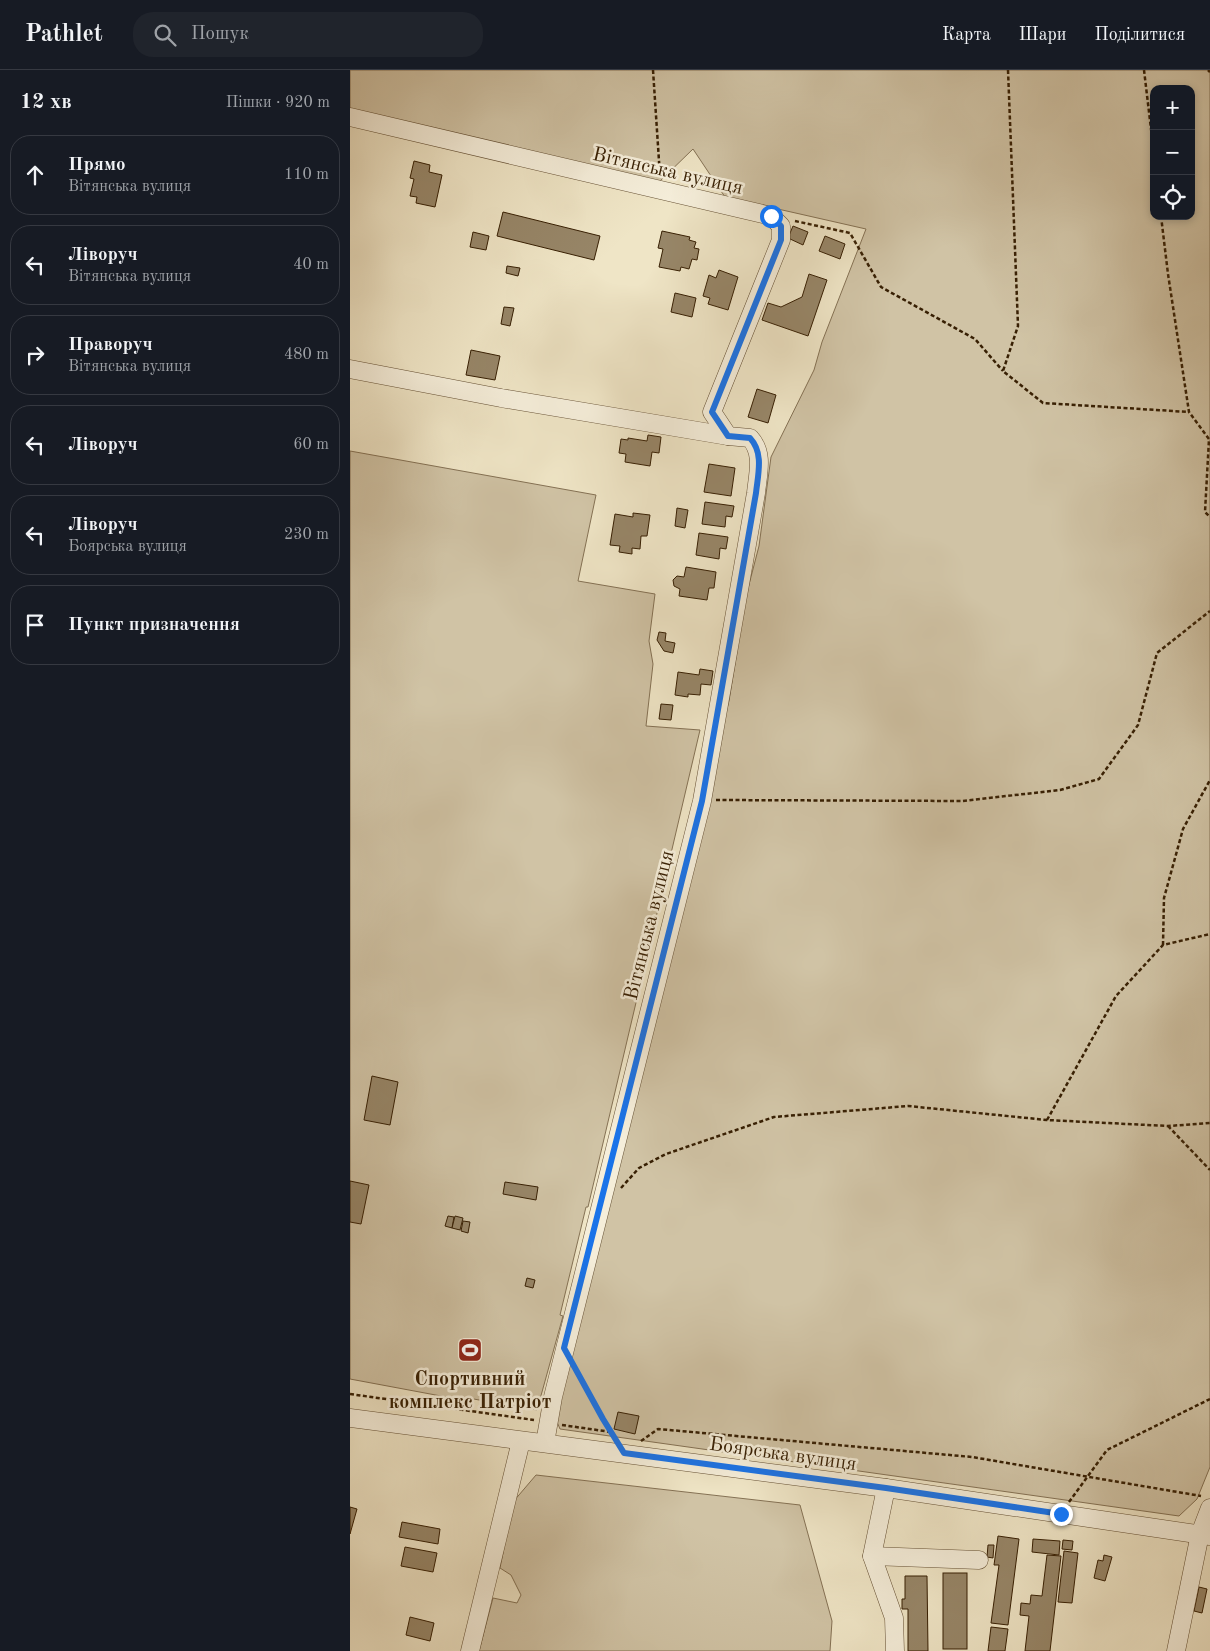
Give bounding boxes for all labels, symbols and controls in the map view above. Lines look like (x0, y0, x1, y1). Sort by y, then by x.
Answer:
search box (133, 12, 483, 57)
icon: search (151, 21, 179, 49)
text: Pathlet (25, 23, 103, 47)
text: Пошук (191, 25, 249, 44)
text: Карта (942, 26, 991, 44)
text: Шари (1019, 26, 1067, 44)
text: Поділитися (1095, 26, 1185, 44)
map controls (1150, 85, 1195, 220)
button: + (1150, 85, 1195, 130)
text: 12 хв (20, 92, 72, 113)
text: Пішки · 920 m (226, 95, 330, 111)
button: − (1150, 130, 1195, 175)
street label: Вітянська вулиця (590, 145, 745, 199)
text: Прямо (68, 156, 126, 175)
icon: ahead (21, 161, 49, 189)
text: 110 m (284, 167, 329, 183)
button: locate (1150, 175, 1195, 220)
text: Вітянська вулиця (68, 179, 191, 195)
route start (760, 205, 783, 228)
text: Ліворуч (68, 246, 138, 265)
icon: left (21, 251, 49, 279)
text: 40 m (293, 257, 329, 273)
text: Вітянська вулиця (68, 269, 191, 285)
text: Праворуч (68, 336, 153, 355)
icon: right (21, 341, 49, 369)
text: 480 m (284, 347, 329, 363)
text: Вітянська вулиця (68, 359, 191, 375)
icon: left (21, 431, 49, 459)
text: Ліворуч (68, 436, 138, 455)
text: 60 m (293, 437, 329, 453)
text: Ліворуч (68, 516, 138, 535)
icon: left (21, 521, 49, 549)
text: 230 m (284, 527, 329, 543)
text: Боярська вулиця (68, 539, 187, 555)
icon: arrive (21, 611, 49, 639)
text: Пункт призначення (68, 616, 240, 635)
street label: Вітянська вулиця (622, 848, 678, 1003)
sports icon: Спортивний комплекс Патріот (457, 1337, 483, 1363)
place label: Спортивний комплекс Патріот (389, 1370, 551, 1413)
street label: Боярська вулиця (708, 1435, 858, 1475)
route end (1050, 1503, 1073, 1526)

